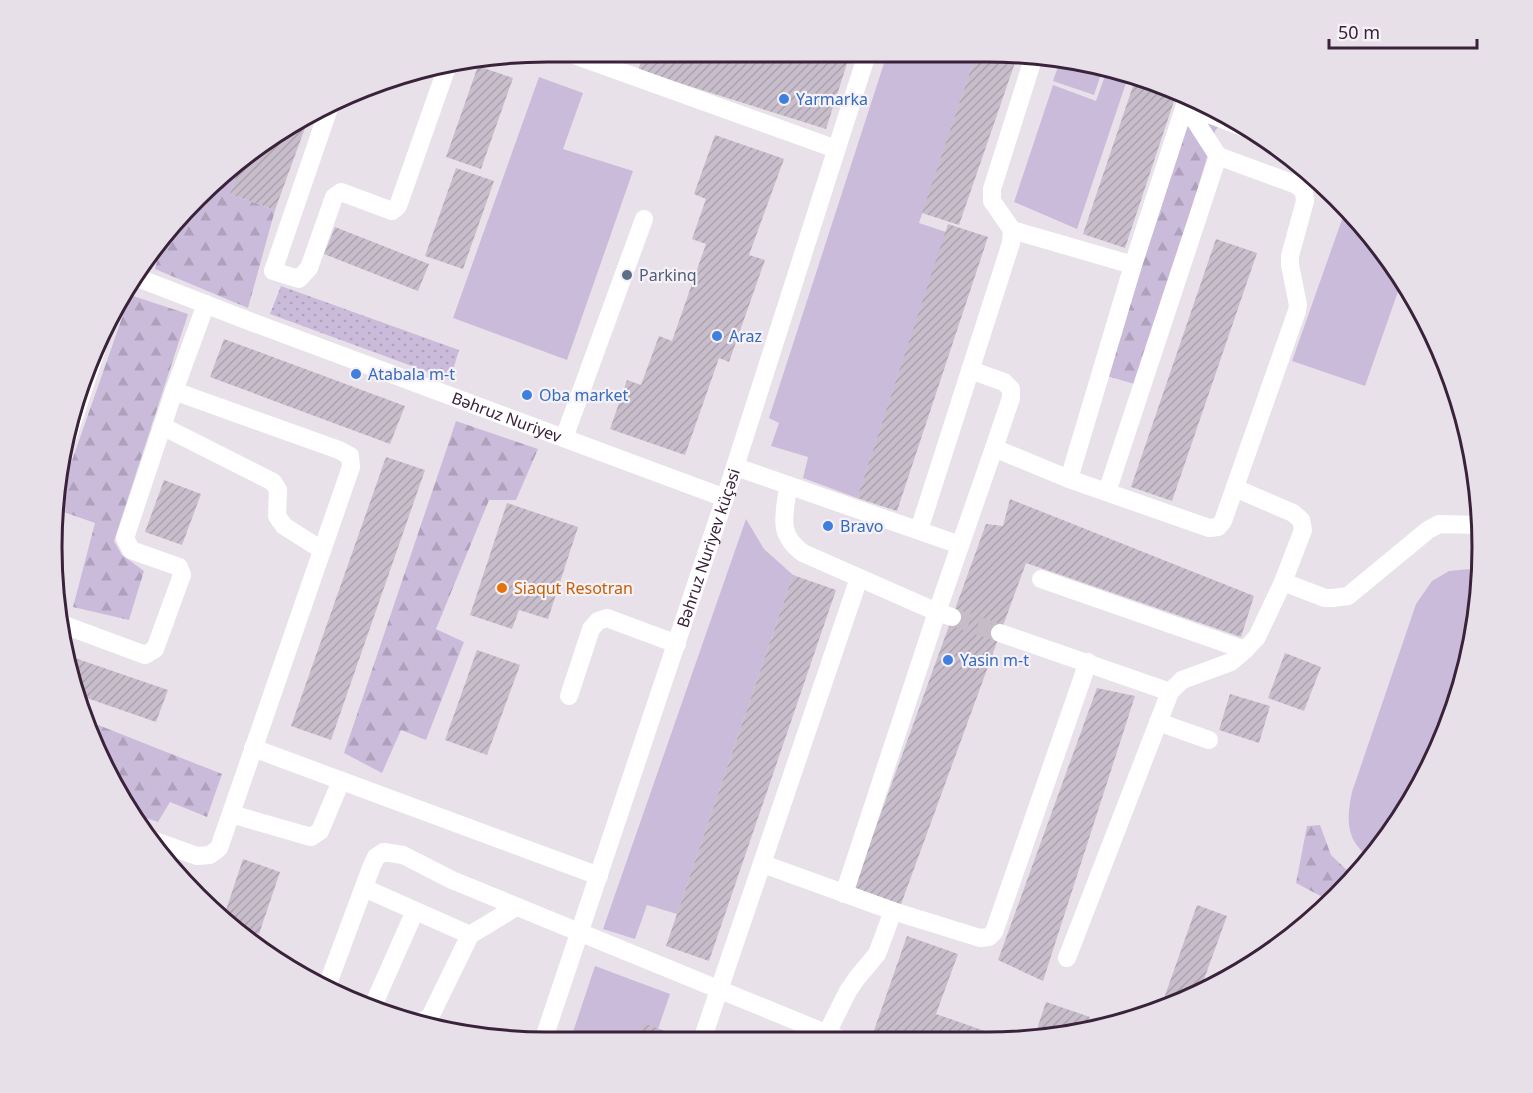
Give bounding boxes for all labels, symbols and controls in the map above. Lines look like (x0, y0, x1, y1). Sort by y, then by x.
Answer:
scale bar (1329, 12, 1478, 50)
text: 50 m (1338, 20, 1380, 44)
place label: Yarmarka (796, 88, 868, 110)
marker: Yarmarka (777, 92, 791, 106)
place label: Parkinq (639, 264, 697, 286)
marker: Parkinq (620, 268, 634, 282)
place label: Araz (729, 325, 762, 347)
marker: Araz (710, 329, 724, 343)
place label: Atabala m-t (368, 363, 455, 385)
marker: Atabala m-t (349, 367, 363, 381)
place label: Oba market (539, 384, 629, 406)
street label: Bəhruz Nuriyev (449, 386, 565, 448)
marker: Oba market (520, 388, 534, 402)
street label: Bəhruz Nuriyev küçəsi (671, 466, 745, 630)
place label: Bravo (840, 515, 883, 537)
marker: Bravo (821, 519, 835, 533)
place label: Siaqut Resotran (514, 577, 633, 599)
marker: Siaqut Resotran (495, 581, 509, 595)
place label: Yasin m-t (960, 649, 1029, 671)
marker: Yasin m-t (941, 653, 955, 667)

